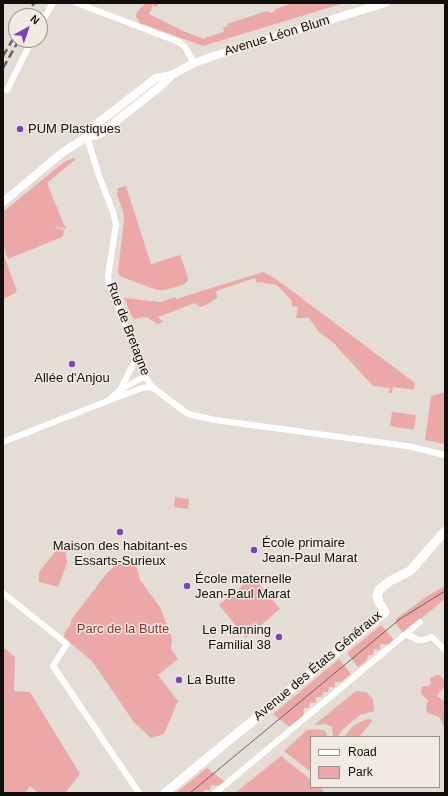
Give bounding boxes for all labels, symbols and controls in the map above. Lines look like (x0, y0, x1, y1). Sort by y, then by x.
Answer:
north arrow (8, 8, 48, 48)
text: N (28, 12, 42, 27)
street label: Avenue Léon Blum (222, 13, 332, 59)
place label: PUM Plastiques (28, 121, 120, 137)
marker: PUM Plastiques (15, 124, 25, 134)
street label: Rue de Bretagne (103, 280, 153, 378)
marker: Allée d'Anjou (67, 359, 77, 369)
place label: Allée d'Anjou (34, 370, 110, 386)
marker: Maison des habitant-es Essarts-Surieux (115, 527, 125, 537)
place label: École primaire Jean-Paul Marat (262, 535, 357, 566)
place label: Maison des habitant-es Essarts-Surieux (53, 538, 187, 569)
marker: École primaire Jean-Paul Marat (249, 545, 259, 555)
place label: École maternelle Jean-Paul Marat (195, 571, 292, 602)
marker: École maternelle Jean-Paul Marat (182, 581, 192, 591)
street label: Avenue des États Généraux (251, 608, 385, 724)
park label: Parc de la Butte (77, 621, 169, 637)
place label: Le Planning Familial 38 (202, 622, 271, 653)
marker: Le Planning Familial 38 (274, 632, 284, 642)
place label: La Butte (187, 672, 235, 688)
marker: La Butte (174, 675, 184, 685)
legend (310, 736, 440, 788)
text: Road (348, 745, 377, 759)
text: Park (348, 765, 373, 779)

